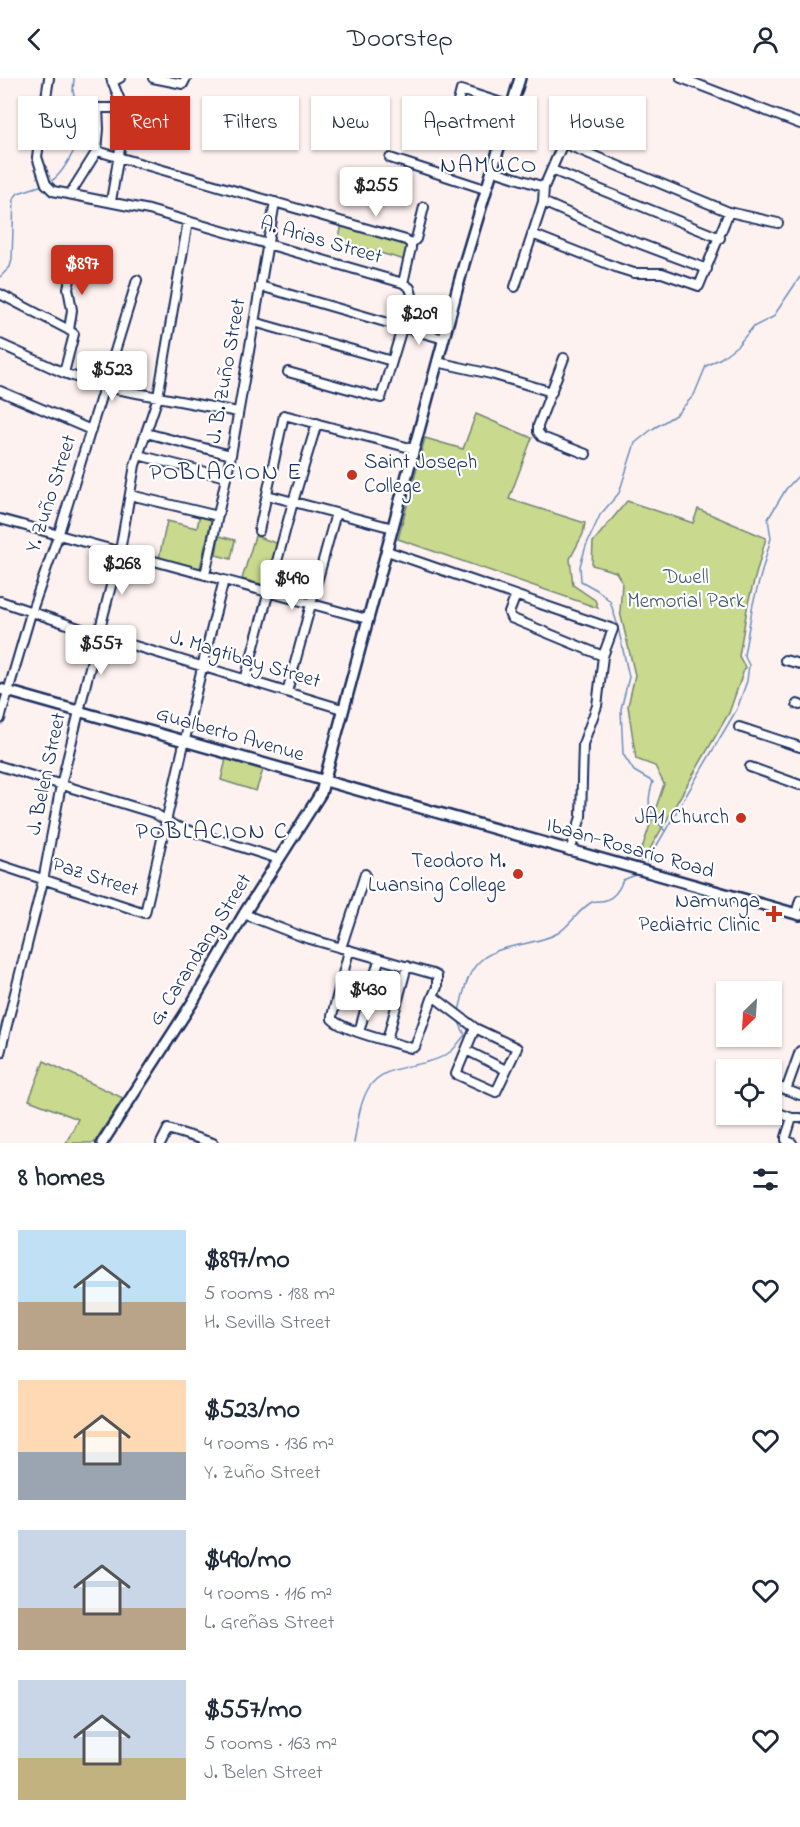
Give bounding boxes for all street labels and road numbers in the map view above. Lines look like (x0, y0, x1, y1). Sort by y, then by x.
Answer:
street label: A. Arias Street (256, 209, 386, 273)
street label: J. B. Zuño Street (199, 296, 255, 446)
street label: Y. Zuño Street (19, 431, 85, 557)
street label: J. Magtibay Street (165, 623, 324, 699)
street label: Gualberto Avenue (152, 699, 308, 771)
street label: J. Belen Street (19, 710, 75, 838)
street label: Ibaan-Rosario Road (542, 811, 718, 887)
street label: Paz Street (48, 850, 142, 906)
street label: G. Carandang Street (142, 868, 262, 1033)

